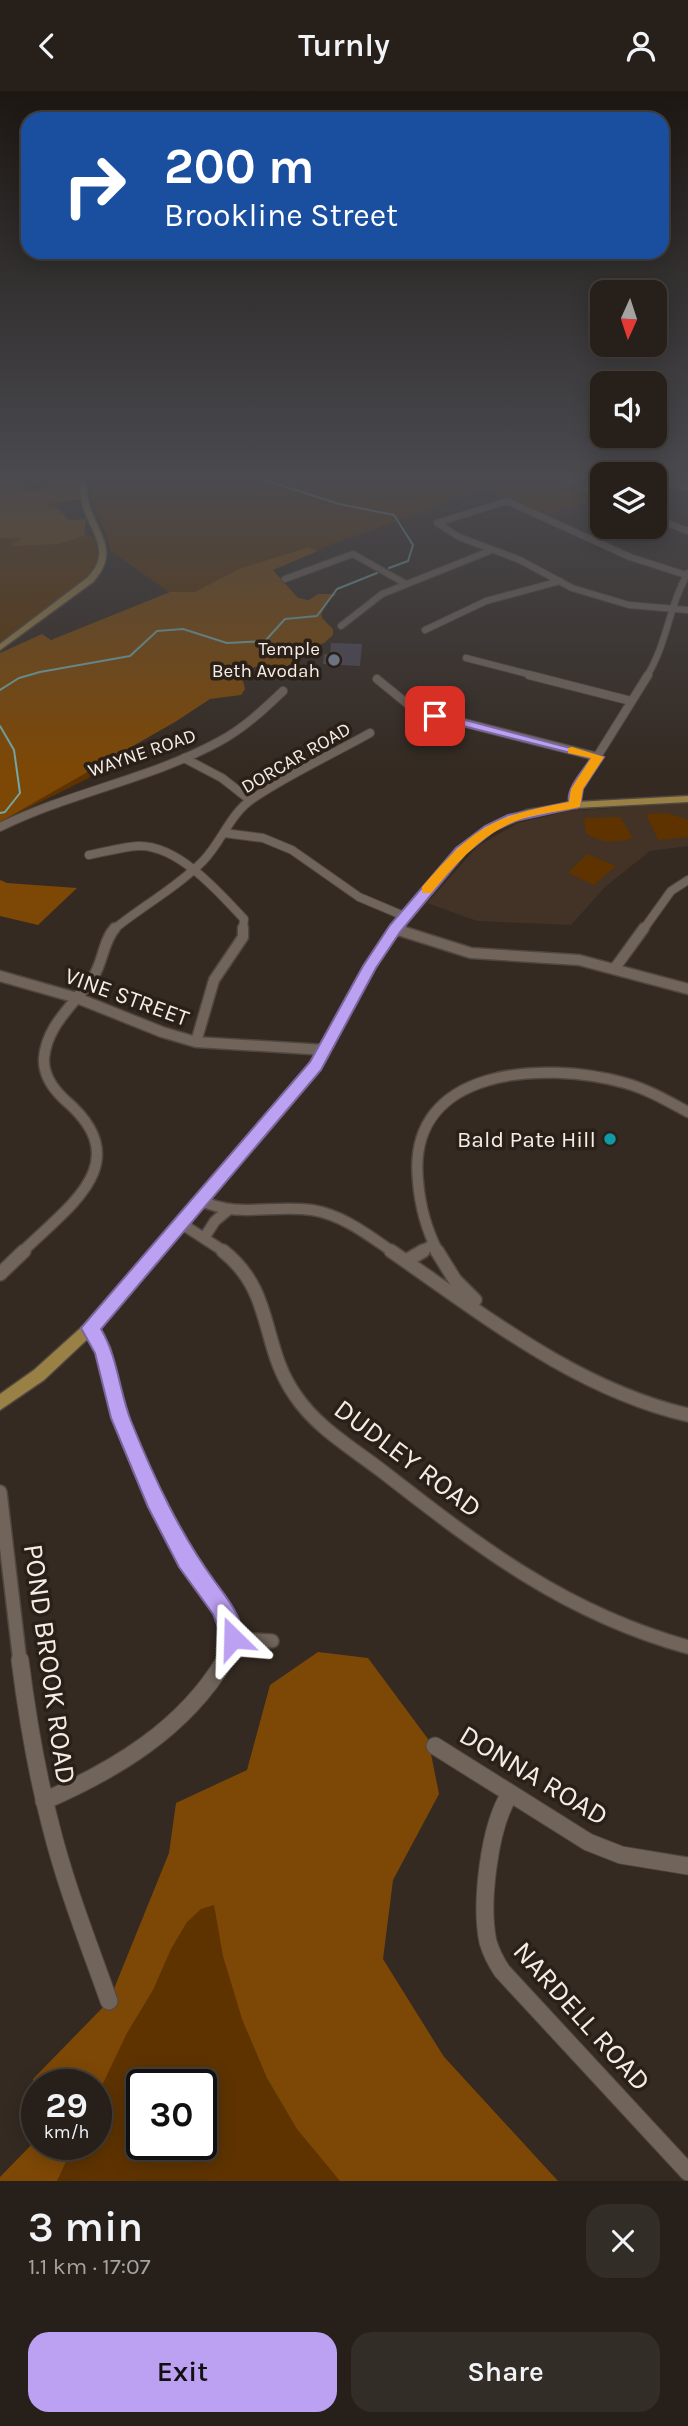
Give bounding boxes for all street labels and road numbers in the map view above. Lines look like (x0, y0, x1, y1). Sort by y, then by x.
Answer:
street label: DORCAR ROAD (237, 718, 355, 798)
street label: WAYNE ROAD (85, 724, 199, 782)
street label: VINE STREET (61, 962, 193, 1032)
street label: DUDLEY ROAD (328, 1392, 488, 1524)
street label: POND BROOK ROAD (17, 1542, 83, 1786)
street label: DONNA ROAD (454, 1718, 614, 1832)
street label: NARDELL ROAD (506, 1935, 658, 2097)

